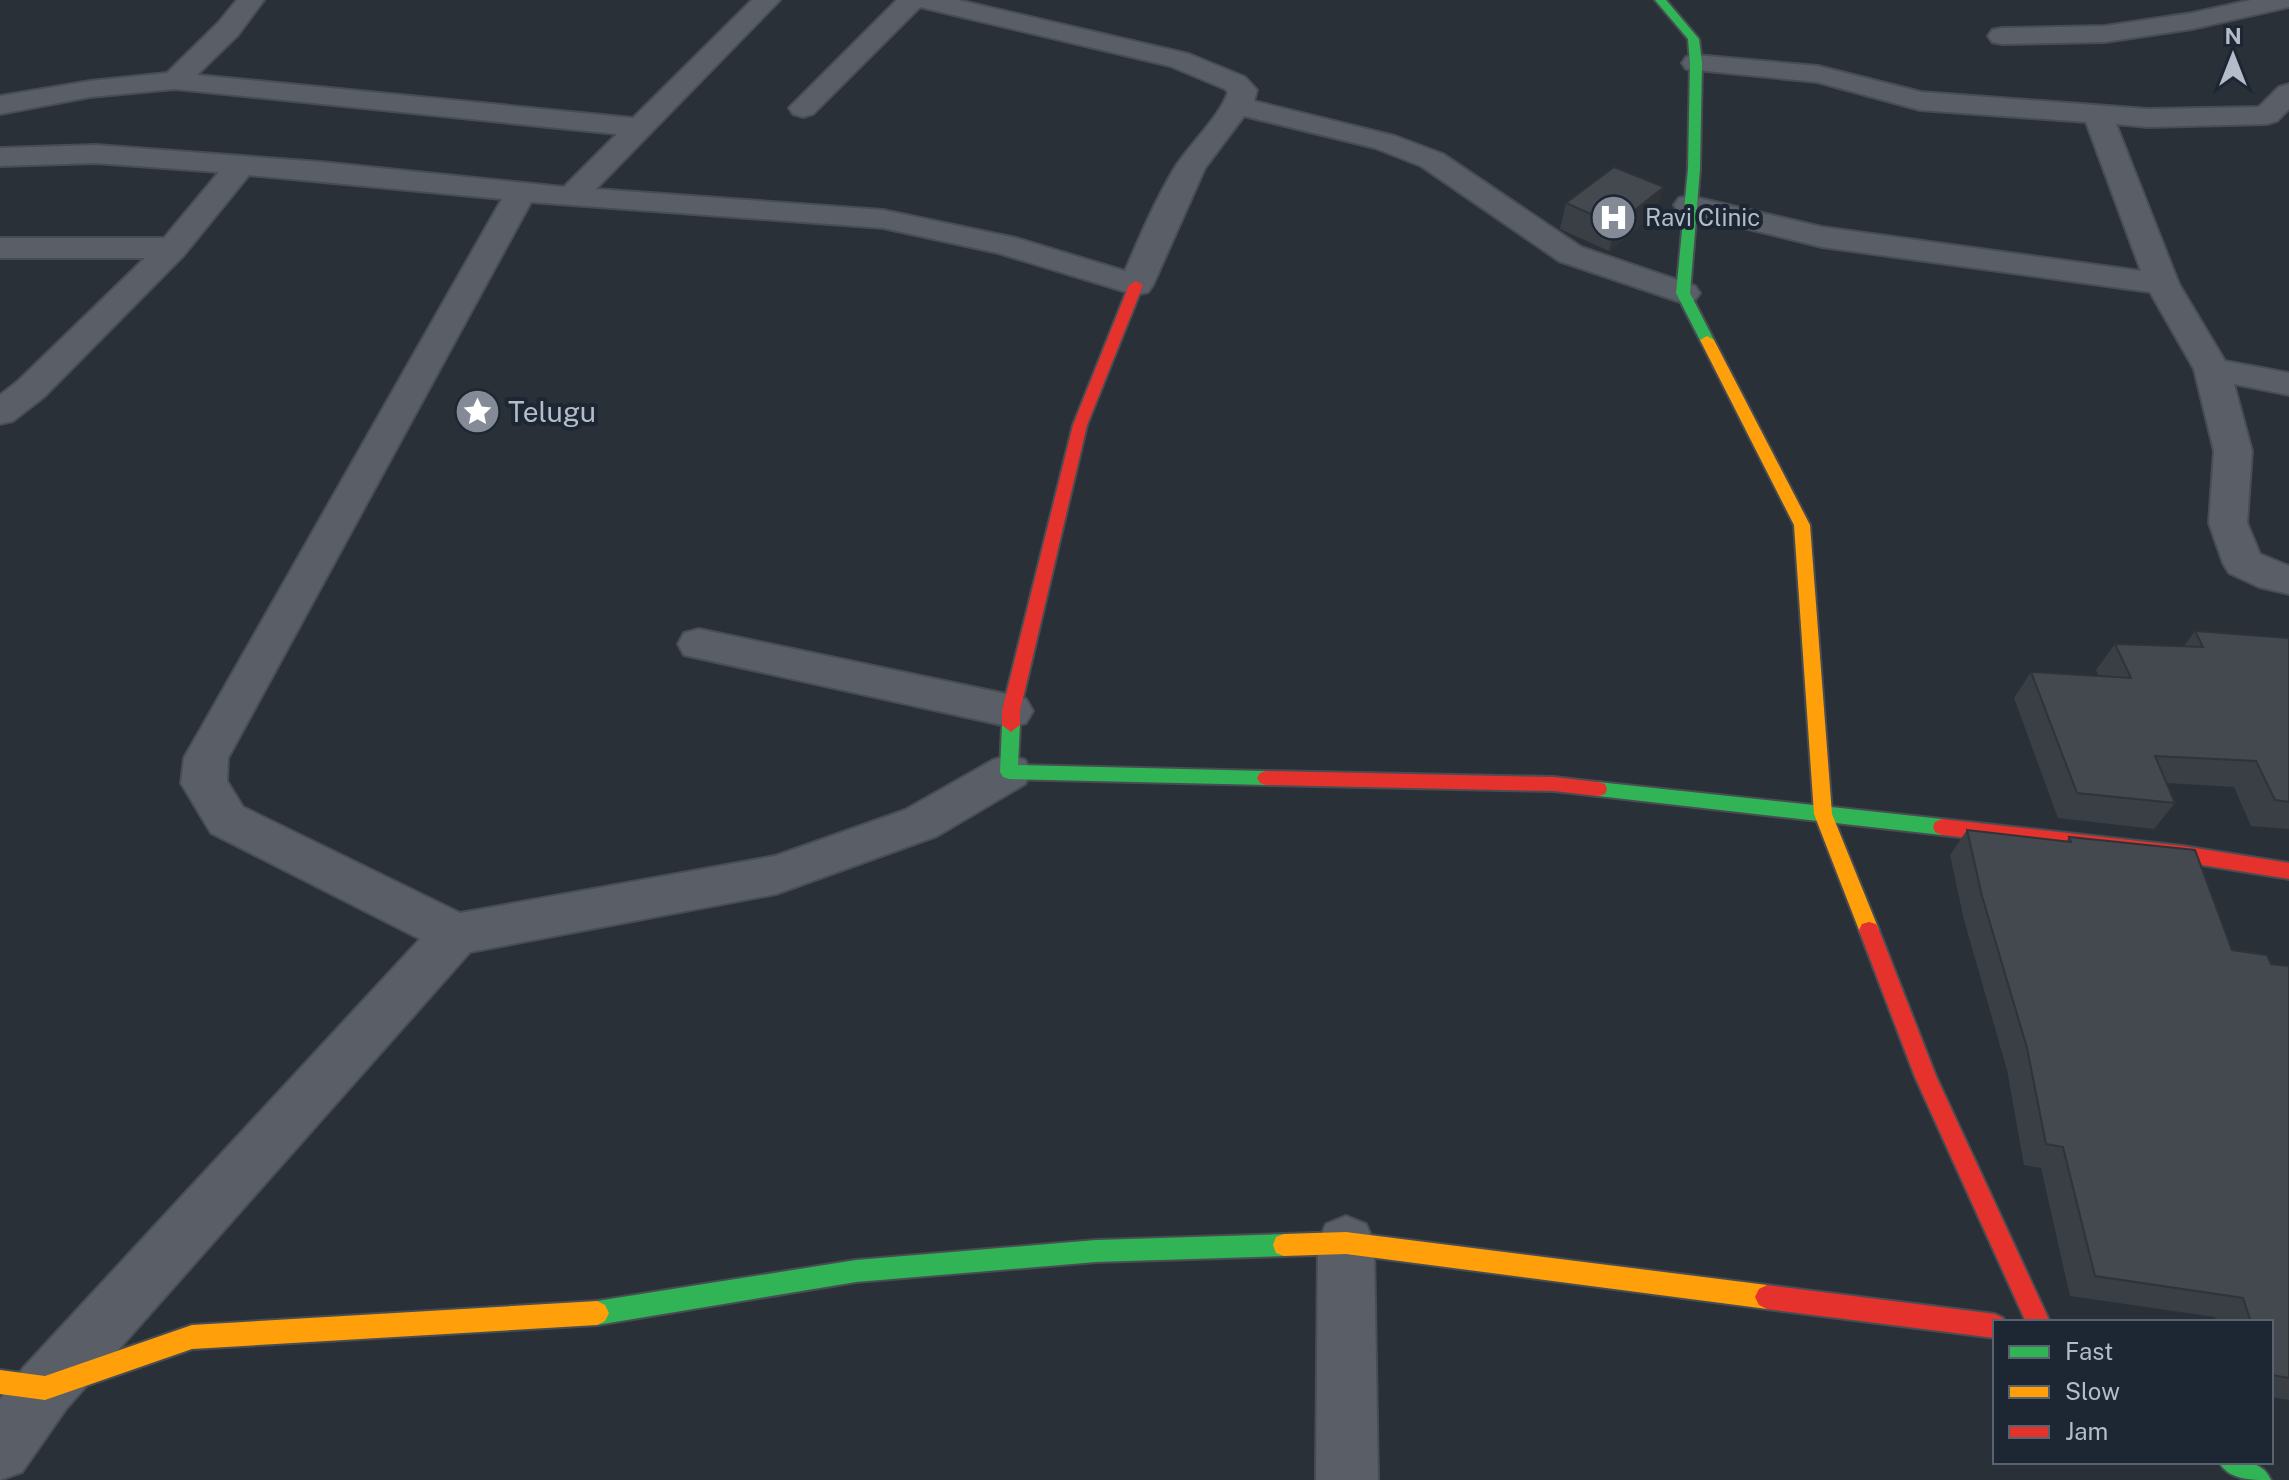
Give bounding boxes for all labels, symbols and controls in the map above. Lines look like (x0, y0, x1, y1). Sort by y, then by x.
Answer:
north arrow (2193, 16, 2273, 96)
text: N (2224, 23, 2242, 49)
hospital icon: Ravi Clinic (1590, 193, 1638, 241)
place label: Ravi Clinic (1645, 203, 1760, 231)
place icon: Telugu (453, 387, 501, 435)
place label: Telugu (508, 395, 596, 428)
legend (1993, 1320, 2273, 1464)
text: Fast (2065, 1337, 2113, 1365)
text: Slow (2065, 1377, 2120, 1405)
text: Jam (2065, 1417, 2108, 1445)

